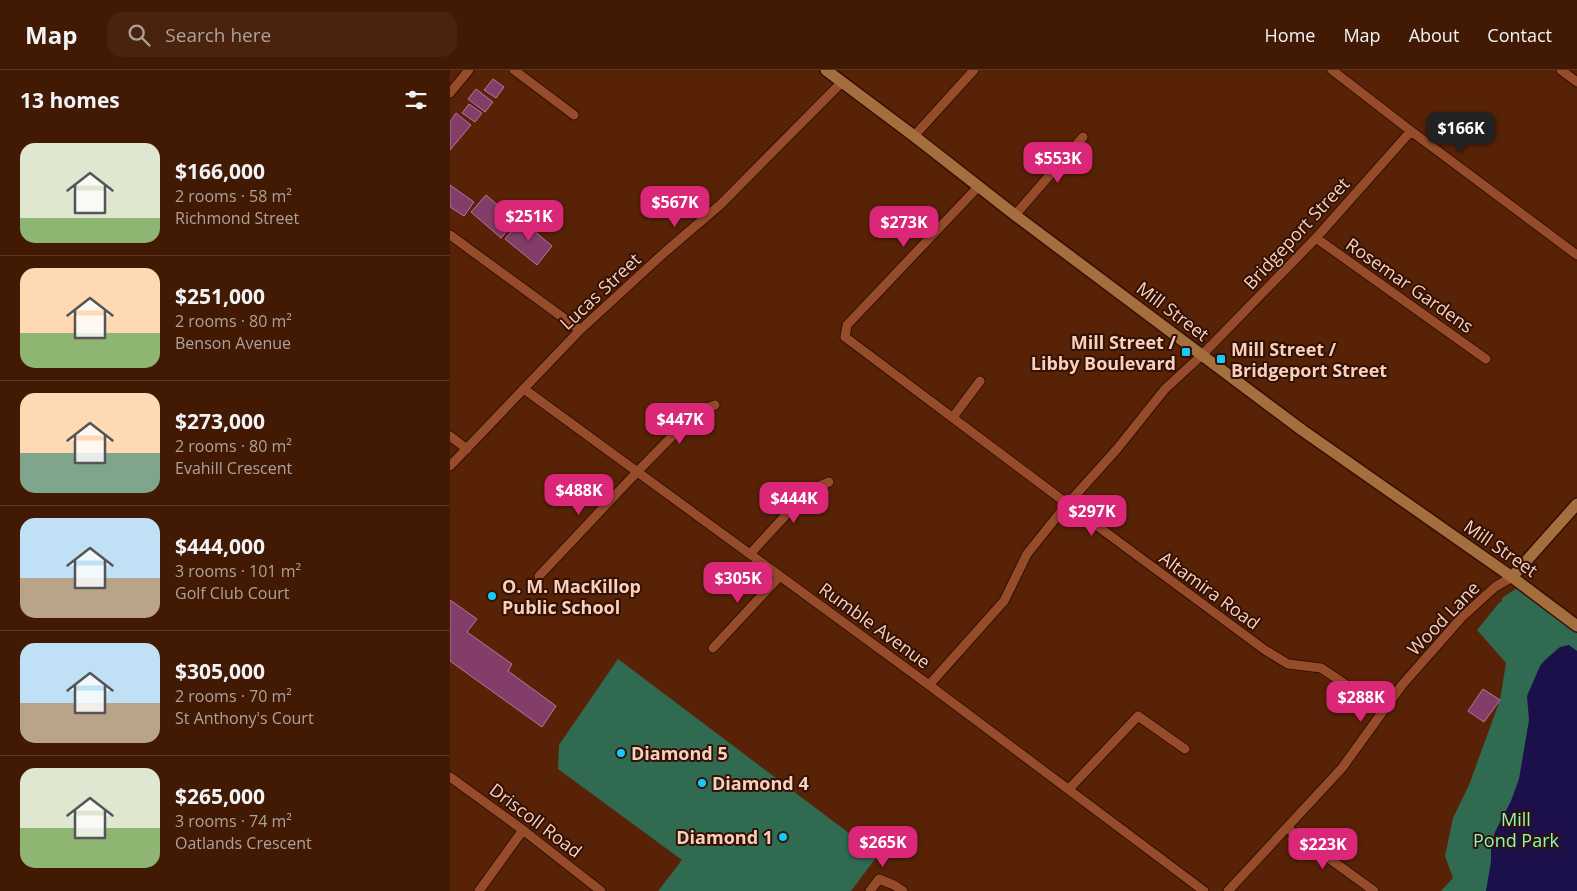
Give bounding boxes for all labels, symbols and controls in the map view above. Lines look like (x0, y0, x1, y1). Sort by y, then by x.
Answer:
search box (107, 12, 457, 57)
text: Map (25, 18, 77, 51)
icon: search (125, 21, 153, 49)
text: Search here (165, 22, 271, 48)
text: Home (1265, 23, 1315, 47)
text: Map (1343, 23, 1381, 47)
text: About (1409, 23, 1459, 47)
text: Contact (1487, 23, 1552, 47)
text: 13 homes (20, 86, 120, 114)
icon: filters (402, 86, 430, 114)
pin: $166K (1426, 112, 1496, 154)
text: $166K (1437, 117, 1485, 139)
pin: $553K (1023, 142, 1093, 184)
text: $553K (1034, 147, 1082, 169)
text: $166,000 (175, 157, 265, 185)
icon: home (60, 163, 120, 223)
street label: Bridgeport Street (1238, 172, 1354, 294)
text: 2 rooms · 58 m² (175, 185, 292, 207)
pin: $567K (640, 186, 710, 228)
text: $567K (651, 191, 699, 213)
pin: $251K (494, 200, 564, 242)
text: $251K (505, 205, 553, 227)
pin: $273K (869, 206, 939, 248)
text: Richmond Street (175, 207, 299, 229)
text: $273K (880, 211, 928, 233)
street label: Rosemar Gardens (1341, 232, 1479, 338)
street label: Lucas Street (554, 247, 646, 335)
street label: Mill Street (1132, 276, 1214, 346)
text: $251,000 (175, 282, 265, 310)
icon: home (60, 288, 120, 348)
text: 2 rooms · 80 m² (175, 310, 292, 332)
place label: Mill Street / Libby Boulevard (1031, 330, 1177, 375)
text: Benson Avenue (175, 332, 291, 354)
place label: Mill Street / Bridgeport Street (1231, 337, 1387, 382)
marker: Mill Street / Libby Boulevard (1180, 346, 1192, 358)
marker: Mill Street / Bridgeport Street (1215, 353, 1227, 365)
pin: $447K (645, 402, 715, 445)
text: $273,000 (175, 407, 265, 435)
text: $447K (656, 408, 704, 430)
icon: home (60, 413, 120, 473)
text: 2 rooms · 80 m² (175, 435, 292, 457)
text: Evahill Crescent (175, 457, 292, 479)
pin: $488K (544, 474, 614, 516)
text: $488K (555, 479, 603, 501)
pin: $444K (759, 482, 829, 524)
text: $444K (770, 487, 818, 509)
pin: $297K (1057, 494, 1127, 537)
text: $297K (1068, 500, 1116, 522)
street label: Mill Street (1459, 514, 1543, 582)
text: $444,000 (175, 532, 265, 560)
icon: home (60, 538, 120, 598)
street label: Altamira Road (1155, 545, 1265, 635)
text: 3 rooms · 101 m² (175, 560, 301, 582)
pin: $305K (703, 562, 773, 604)
text: $305K (714, 567, 762, 589)
place label: O. M. MacKillop Public School (502, 574, 641, 619)
street label: Wood Lane (1402, 576, 1484, 660)
street label: Rumble Avenue (815, 577, 935, 673)
text: Golf Club Court (175, 582, 289, 604)
marker: O. M. MacKillop Public School (486, 590, 498, 602)
text: $305,000 (175, 657, 265, 685)
icon: home (60, 663, 120, 723)
pin: $288K (1326, 680, 1396, 723)
text: 2 rooms · 70 m² (175, 685, 292, 707)
text: $288K (1337, 686, 1385, 708)
text: St Anthony's Court (175, 707, 314, 729)
place label: Diamond 5 (631, 741, 728, 765)
marker: Diamond 5 (615, 747, 627, 759)
place label: Diamond 4 (712, 771, 809, 795)
street label: Driscoll Road (485, 777, 587, 863)
marker: Diamond 4 (696, 777, 708, 789)
text: $265,000 (175, 782, 265, 810)
icon: home (60, 788, 120, 848)
park label: Mill Pond Park (1473, 807, 1560, 852)
text: 3 rooms · 74 m² (175, 810, 292, 832)
place label: Diamond 1 (676, 825, 773, 849)
pin: $265K (848, 826, 918, 868)
pin: $223K (1288, 828, 1358, 870)
marker: Diamond 1 (777, 831, 789, 843)
text: $265K (859, 831, 907, 853)
text: Oatlands Crescent (175, 832, 312, 854)
text: $223K (1299, 833, 1347, 855)

